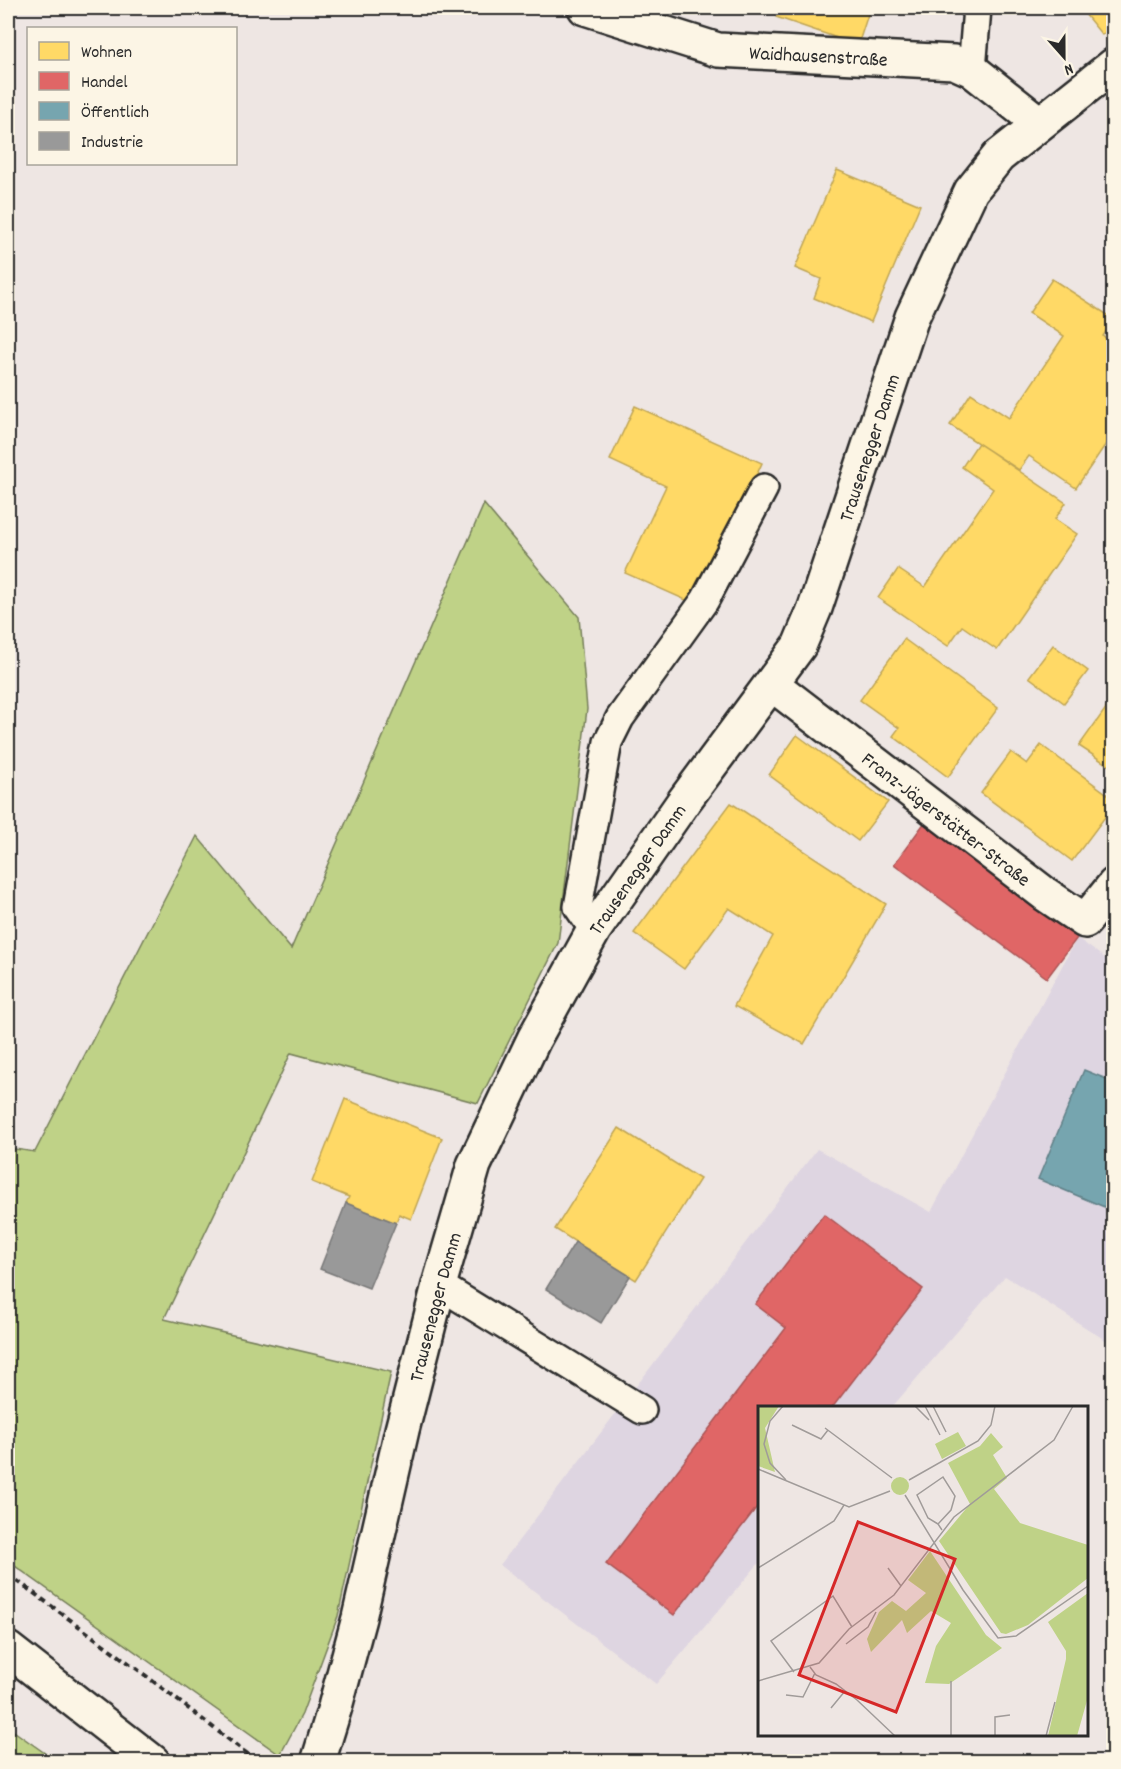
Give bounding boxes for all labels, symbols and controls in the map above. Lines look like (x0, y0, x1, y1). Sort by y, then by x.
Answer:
legend (27, 27, 237, 165)
north arrow (1034, 27, 1094, 87)
text: Wohnen (81, 41, 132, 66)
street label: Waidhausenstraße (748, 41, 888, 76)
text: N (1061, 57, 1076, 81)
text: Handel (81, 71, 128, 96)
text: Öffentlich (81, 101, 149, 126)
text: Industrie (81, 131, 143, 156)
street label: Trausenegger Damm (834, 371, 909, 526)
street label: Franz-Jägerstätter-Straße (854, 747, 1035, 895)
street label: Trausenegger Damm (584, 799, 695, 942)
street label: Trausenegger Damm (404, 1229, 471, 1386)
inset map (758, 1406, 1088, 1736)

